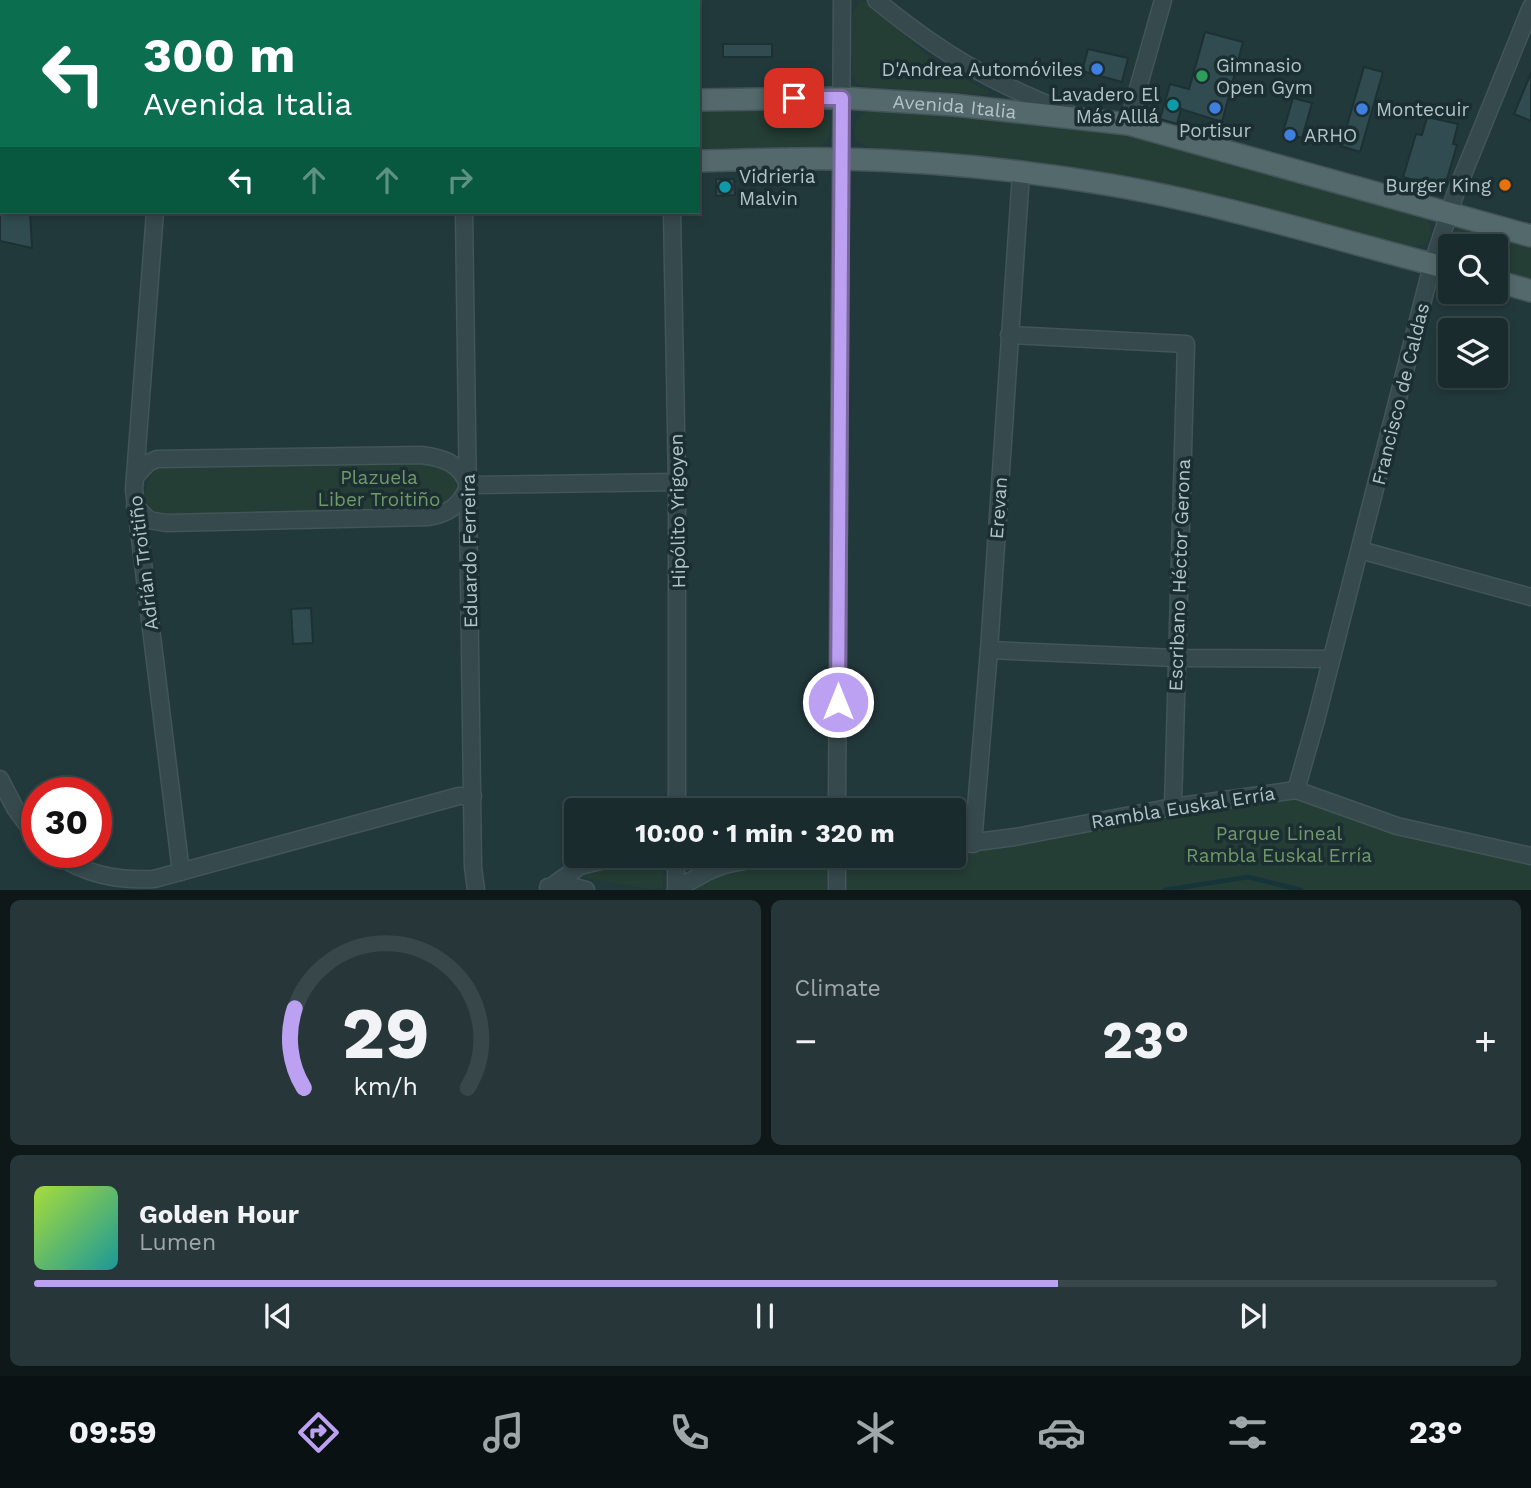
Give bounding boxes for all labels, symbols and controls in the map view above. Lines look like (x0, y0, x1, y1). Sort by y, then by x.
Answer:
text: 300 m (143, 26, 295, 84)
icon: left (28, 28, 119, 119)
place label: Gimnasio Open Gym (1216, 54, 1313, 99)
place label: D'Andrea Automóviles (881, 58, 1083, 81)
marker: D'Andrea Automóviles (1089, 61, 1105, 77)
pin (764, 68, 824, 128)
marker: Gimnasio Open Gym (1194, 68, 1210, 84)
icon: arrive (775, 79, 813, 117)
place label: Lavadero El Más Alllá (1051, 83, 1159, 128)
text: Avenida Italia (143, 85, 352, 123)
street label: Avenida Italia (892, 90, 1018, 124)
marker: Lavadero El Más Alllá (1165, 97, 1181, 113)
place label: Montecuir (1376, 98, 1469, 121)
marker: Portisur (1207, 100, 1223, 116)
marker: Montecuir (1354, 101, 1370, 117)
place label: Portisur (1179, 119, 1251, 142)
place label: ARHO (1304, 124, 1357, 147)
marker: ARHO (1282, 127, 1298, 143)
icon: left (222, 161, 260, 199)
icon: ahead (295, 161, 333, 199)
icon: ahead (368, 161, 406, 199)
icon: right (441, 161, 479, 199)
place label: Vidrieria Malvin (739, 165, 816, 210)
place label: Burger King (1385, 174, 1492, 197)
marker: Burger King (1497, 177, 1513, 193)
marker: Vidrieria Malvin (717, 179, 733, 195)
map controls (1438, 234, 1508, 388)
button: search (1438, 234, 1508, 304)
street label: Francisco de Caldas (1367, 301, 1434, 487)
button: layers (1438, 318, 1508, 388)
street label: Hipólito Yrigoyen (665, 434, 690, 588)
street label: Escribano Héctor Gerona (1164, 458, 1195, 692)
park label: Plazuela Liber Troitiño (318, 466, 440, 511)
street label: Eduardo Ferreira (457, 473, 482, 628)
street label: Erevan (985, 476, 1012, 540)
street label: Adrián Troitiño (124, 494, 163, 632)
position arrow (801, 665, 875, 739)
speed limit sign: 30 (21, 777, 112, 868)
street label: Rambla Euskal Erría (1089, 782, 1277, 833)
text: 10:00 · 1 min · 320 m (635, 818, 895, 848)
park label: Parque Lineal Rambla Euskal Erría (1186, 822, 1372, 867)
text: Climate (795, 975, 881, 1002)
text: 29 (341, 991, 429, 1077)
text: 23° (1102, 1010, 1190, 1071)
text: − (795, 1019, 817, 1063)
text: + (1474, 1019, 1497, 1063)
text: km/h (353, 1072, 417, 1101)
text: Golden Hour (139, 1199, 299, 1229)
text: Lumen (139, 1229, 216, 1256)
icon: previous (259, 1297, 297, 1335)
icon: pause (746, 1297, 784, 1335)
icon: next (1234, 1297, 1272, 1335)
icon: directions (294, 1408, 343, 1457)
icon: music (479, 1408, 528, 1457)
icon: phone (665, 1408, 714, 1457)
icon: climate (851, 1408, 900, 1457)
icon: car (1037, 1408, 1086, 1457)
icon: filters (1223, 1408, 1272, 1457)
text: 09:59 (68, 1413, 157, 1451)
text: 23° (1409, 1413, 1463, 1451)

